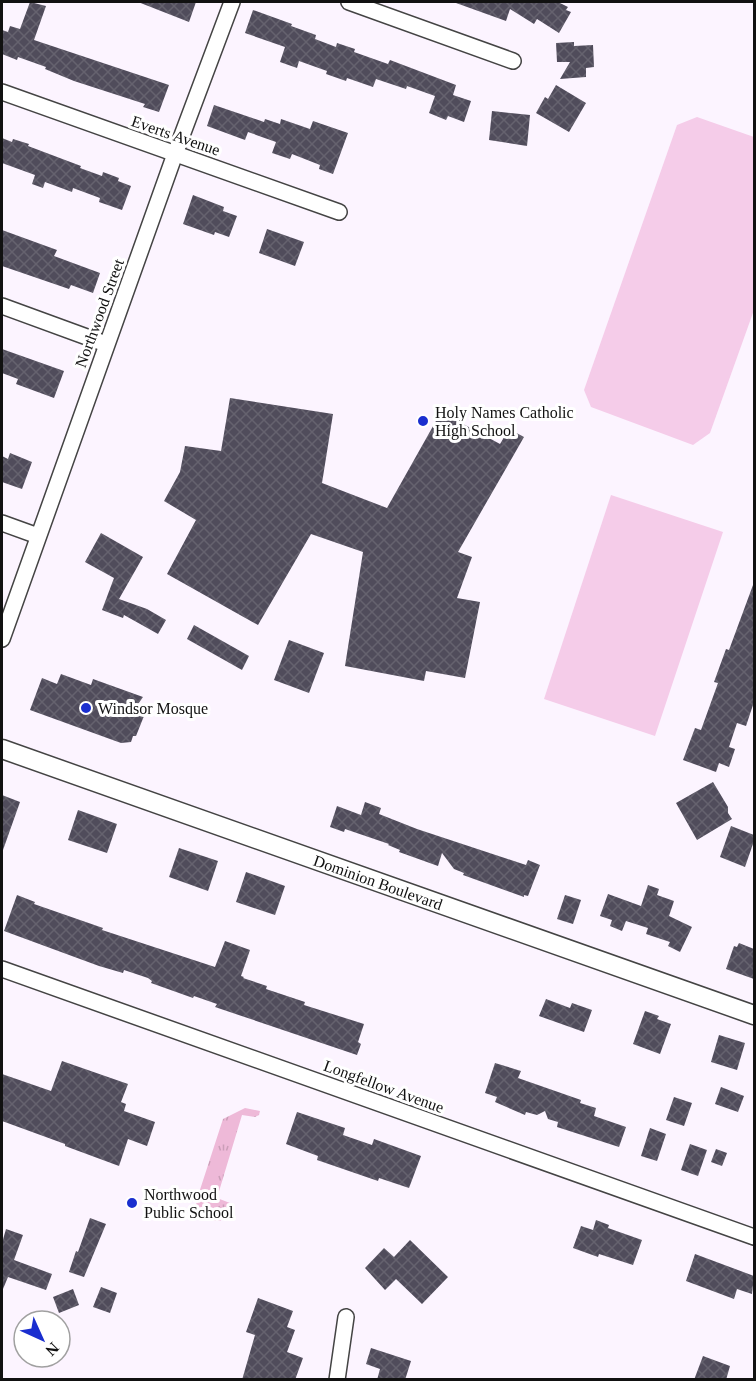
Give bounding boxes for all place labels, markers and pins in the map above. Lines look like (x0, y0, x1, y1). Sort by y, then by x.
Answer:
place label: Holy Names Catholic High School (435, 404, 574, 440)
marker: Holy Names Catholic High School (416, 414, 430, 428)
place label: Windsor Mosque (98, 700, 208, 718)
marker: Windsor Mosque (79, 701, 93, 715)
place label: Northwood Public School (144, 1186, 234, 1221)
marker: Northwood Public School (125, 1196, 139, 1210)

